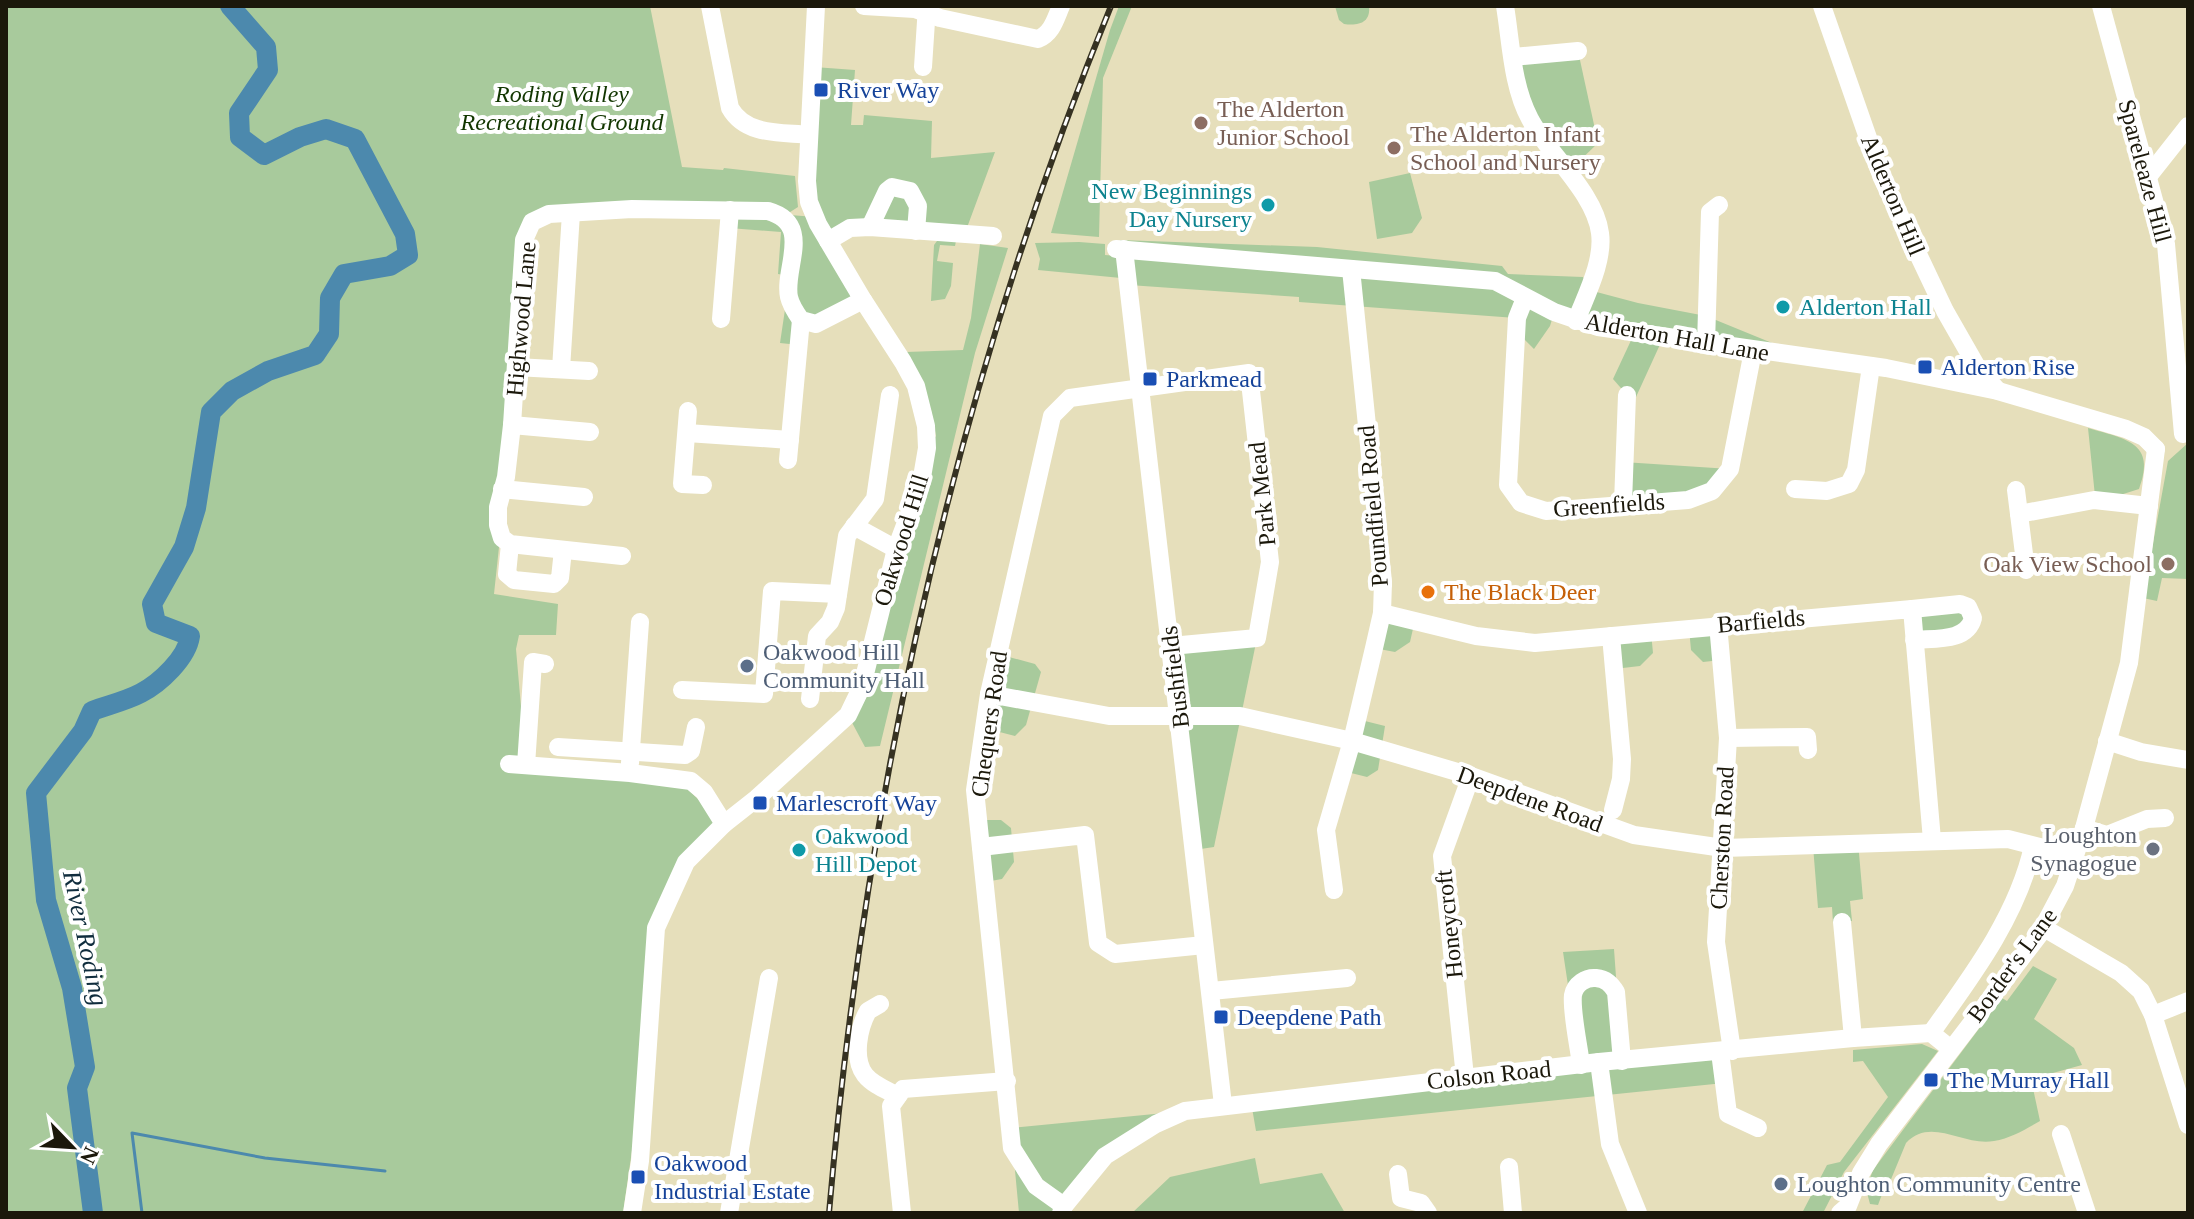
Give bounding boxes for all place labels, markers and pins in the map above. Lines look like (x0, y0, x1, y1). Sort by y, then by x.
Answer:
place label: River Way (837, 77, 939, 103)
marker: River Way (812, 81, 830, 99)
place label: The Alderton Junior School (1217, 96, 1350, 150)
marker: The Alderton Junior School (1192, 114, 1210, 132)
place label: The Alderton Infant School and Nursery (1410, 121, 1601, 175)
marker: The Alderton Infant School and Nursery (1385, 139, 1403, 157)
place label: New Beginnings Day Nursery (1091, 178, 1252, 232)
marker: New Beginnings Day Nursery (1259, 196, 1277, 214)
place label: Alderton Hall (1799, 294, 1932, 320)
marker: Alderton Hall (1774, 298, 1792, 316)
place label: Alderton Rise (1941, 354, 2075, 380)
marker: Alderton Rise (1916, 358, 1934, 376)
place label: Parkmead (1166, 366, 1262, 392)
marker: Parkmead (1141, 370, 1159, 388)
place label: Oak View School (1983, 551, 2152, 577)
marker: Oak View School (2159, 555, 2177, 573)
place label: The Black Deer (1444, 579, 1596, 605)
marker: The Black Deer (1419, 583, 1437, 601)
place label: Oakwood Hill Community Hall (763, 639, 925, 693)
marker: Oakwood Hill Community Hall (738, 657, 756, 675)
place label: Marlescroft Way (776, 790, 937, 816)
marker: Marlescroft Way (751, 794, 769, 812)
place label: Loughton Synagogue (2030, 822, 2137, 876)
place label: Oakwood Hill Depot (815, 823, 917, 877)
marker: Loughton Synagogue (2144, 840, 2162, 858)
marker: Oakwood Hill Depot (790, 841, 808, 859)
place label: Deepdene Path (1237, 1004, 1382, 1030)
marker: Deepdene Path (1212, 1008, 1230, 1026)
place label: The Murray Hall (1947, 1067, 2110, 1093)
marker: The Murray Hall (1922, 1071, 1940, 1089)
place label: Oakwood Industrial Estate (654, 1150, 811, 1204)
marker: Oakwood Industrial Estate (629, 1168, 647, 1186)
place label: Loughton Community Centre (1797, 1171, 2081, 1197)
marker: Loughton Community Centre (1772, 1175, 1790, 1193)

